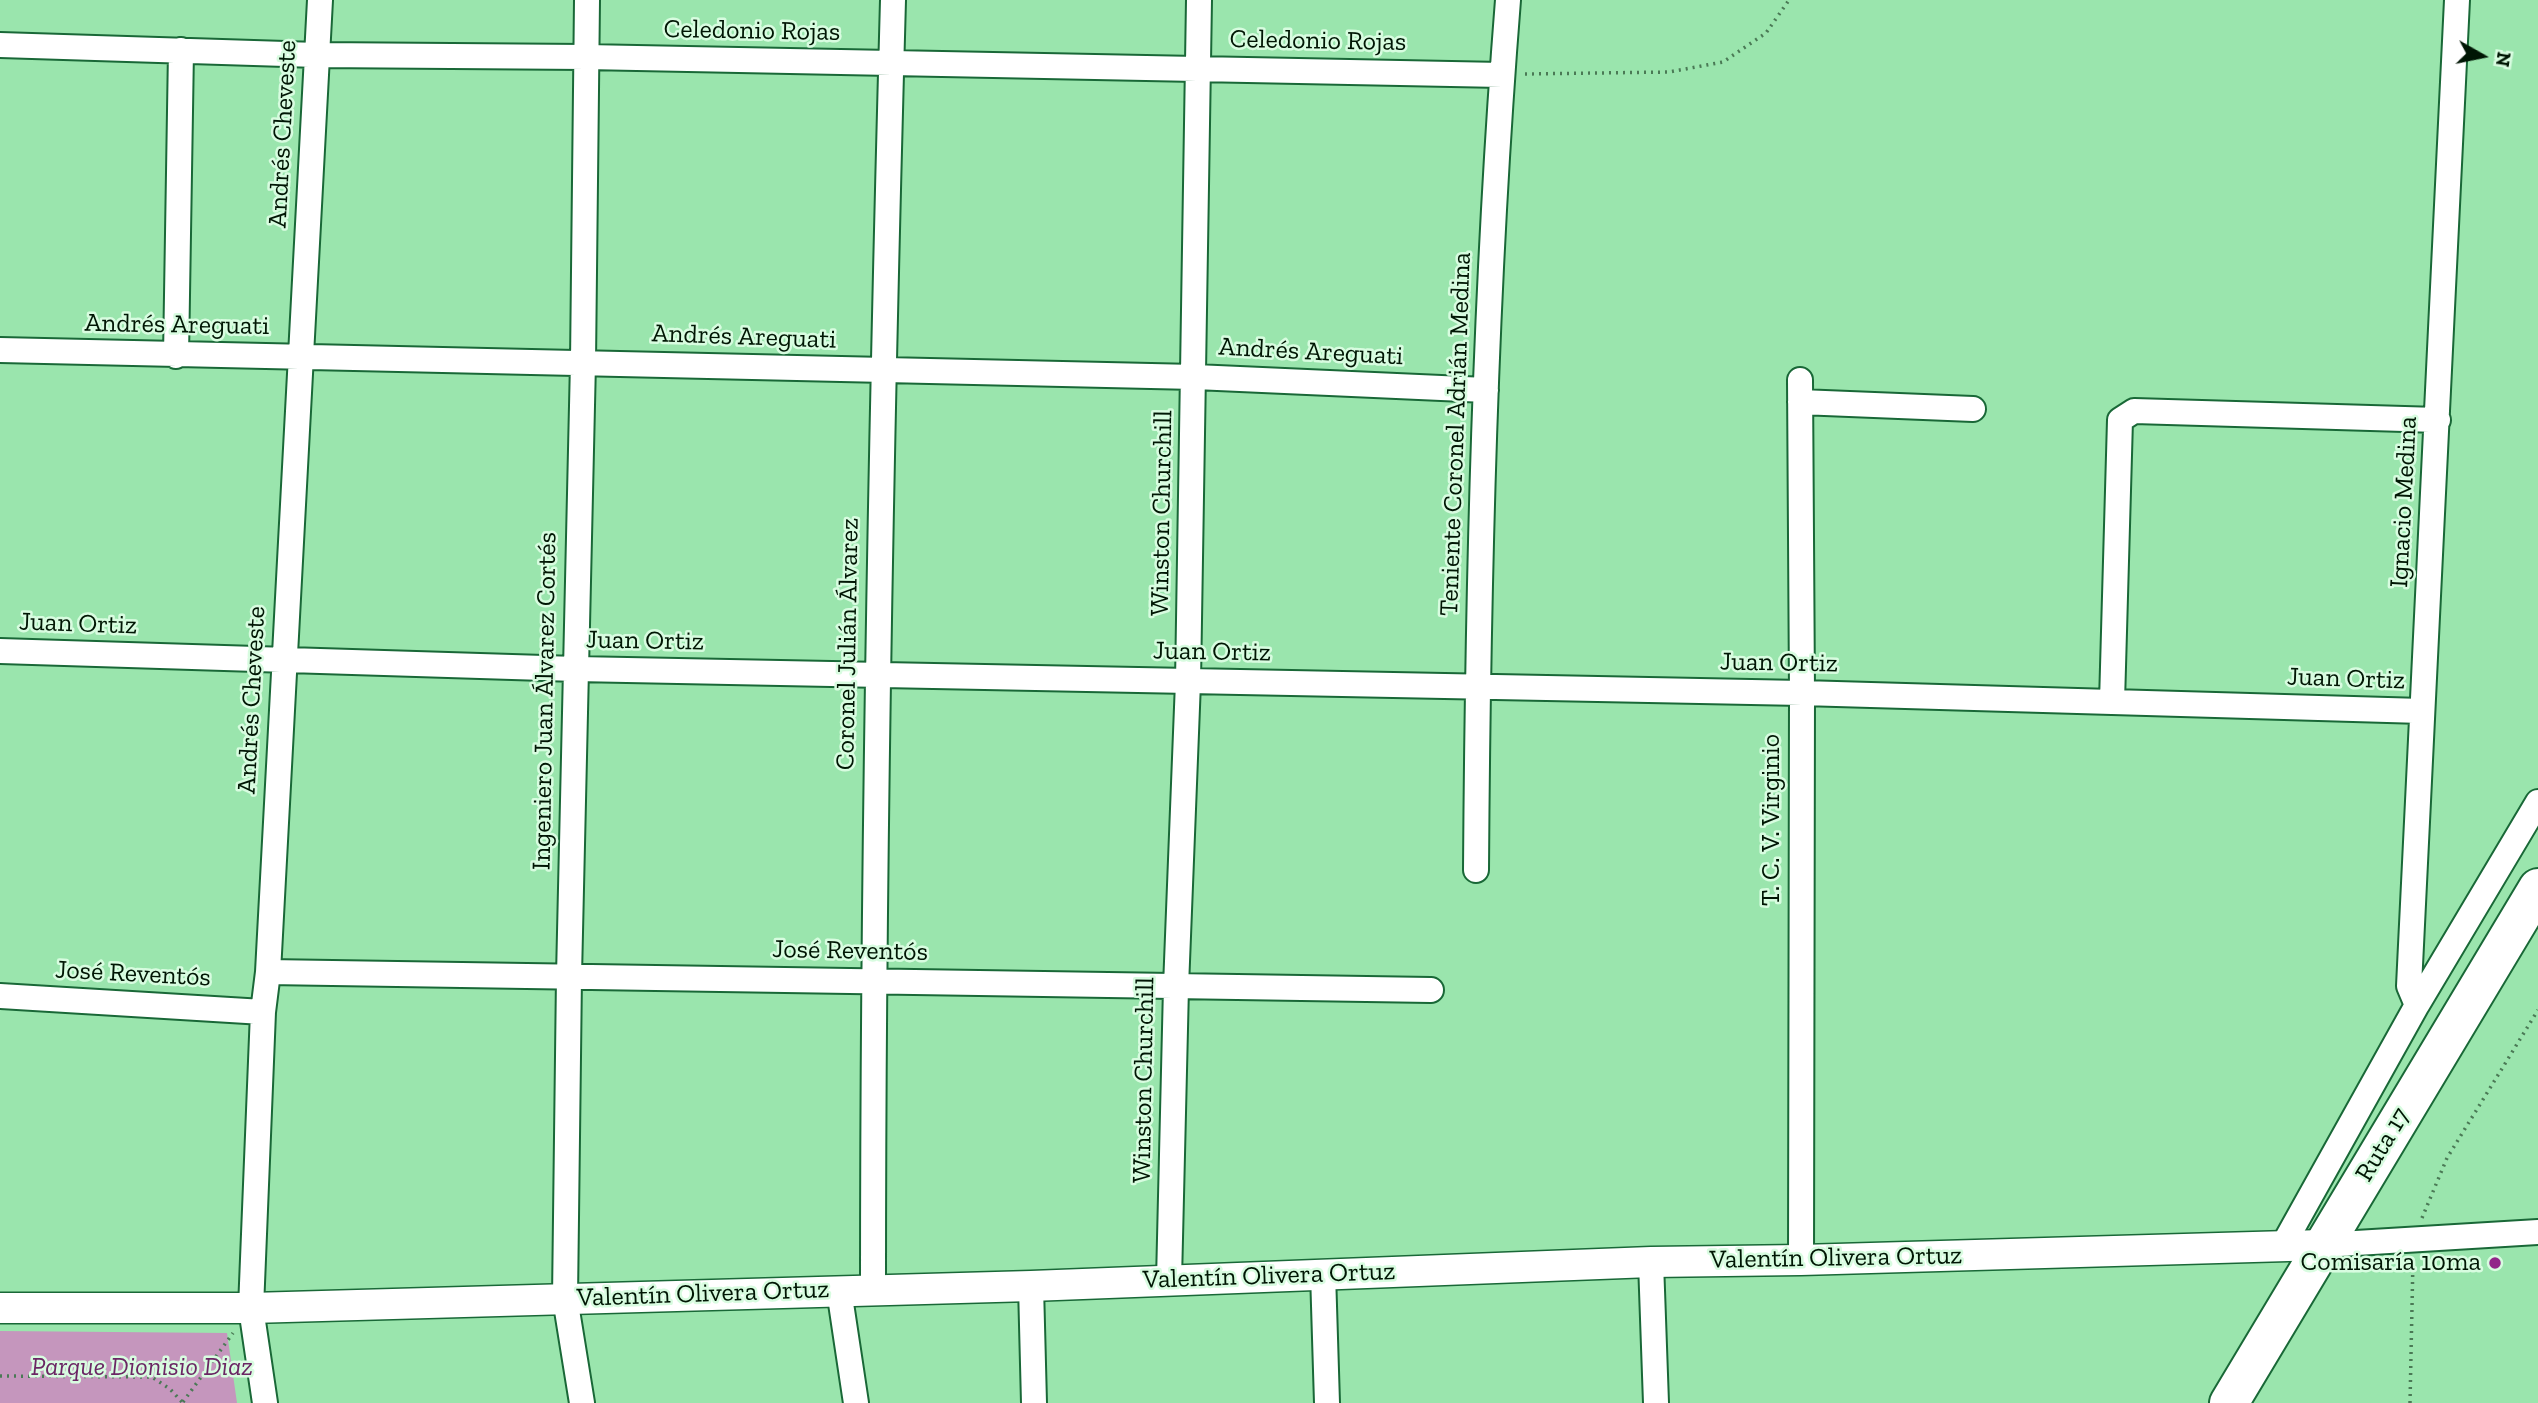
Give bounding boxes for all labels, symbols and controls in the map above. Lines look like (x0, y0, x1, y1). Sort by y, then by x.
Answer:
street label: Celedonio Rojas (663, 14, 841, 48)
north arrow (2447, 21, 2517, 91)
street label: Celedonio Rojas (1229, 24, 1407, 58)
street label: Andrés Cheveste (263, 39, 303, 229)
text: N (2491, 50, 2516, 68)
street label: Teniente Coronel Adrián Medina (1434, 252, 1478, 616)
street label: Andrés Areguati (84, 308, 270, 342)
street label: Andrés Areguati (651, 318, 837, 356)
street label: Andrés Areguati (1218, 332, 1404, 372)
street label: Winston Churchill (1145, 410, 1179, 616)
street label: Ignacio Medina (2384, 416, 2424, 588)
street label: Coronel Julián Álvarez (830, 518, 866, 770)
street label: Ingeniero Juan Álvarez Cortés (526, 532, 564, 870)
street label: Andrés Cheveste (232, 605, 272, 795)
street label: Juan Ortiz (18, 606, 138, 642)
street label: Juan Ortiz (586, 624, 704, 658)
street label: Juan Ortiz (1153, 635, 1271, 669)
street label: Juan Ortiz (1720, 646, 1838, 680)
street label: Juan Ortiz (2286, 661, 2406, 697)
street label: T. C. V. Virginio (1756, 734, 1788, 906)
street label: José Reventós (772, 934, 928, 968)
street label: José Reventós (54, 954, 212, 994)
street label: Winston Churchill (1127, 977, 1161, 1183)
street label: Ruta 17 (2349, 1102, 2417, 1188)
street label: Valentín Olivera Ortuz (1709, 1240, 1963, 1276)
place label: Comisaría 10ma (2301, 1247, 2481, 1279)
marker: Comisaría 10ma (2487, 1255, 2503, 1271)
street label: Valentín Olivera Ortuz (1142, 1256, 1396, 1296)
street label: Valentín Olivera Ortuz (576, 1274, 830, 1314)
park label: Parque Dionisio Diaz (31, 1352, 253, 1384)

